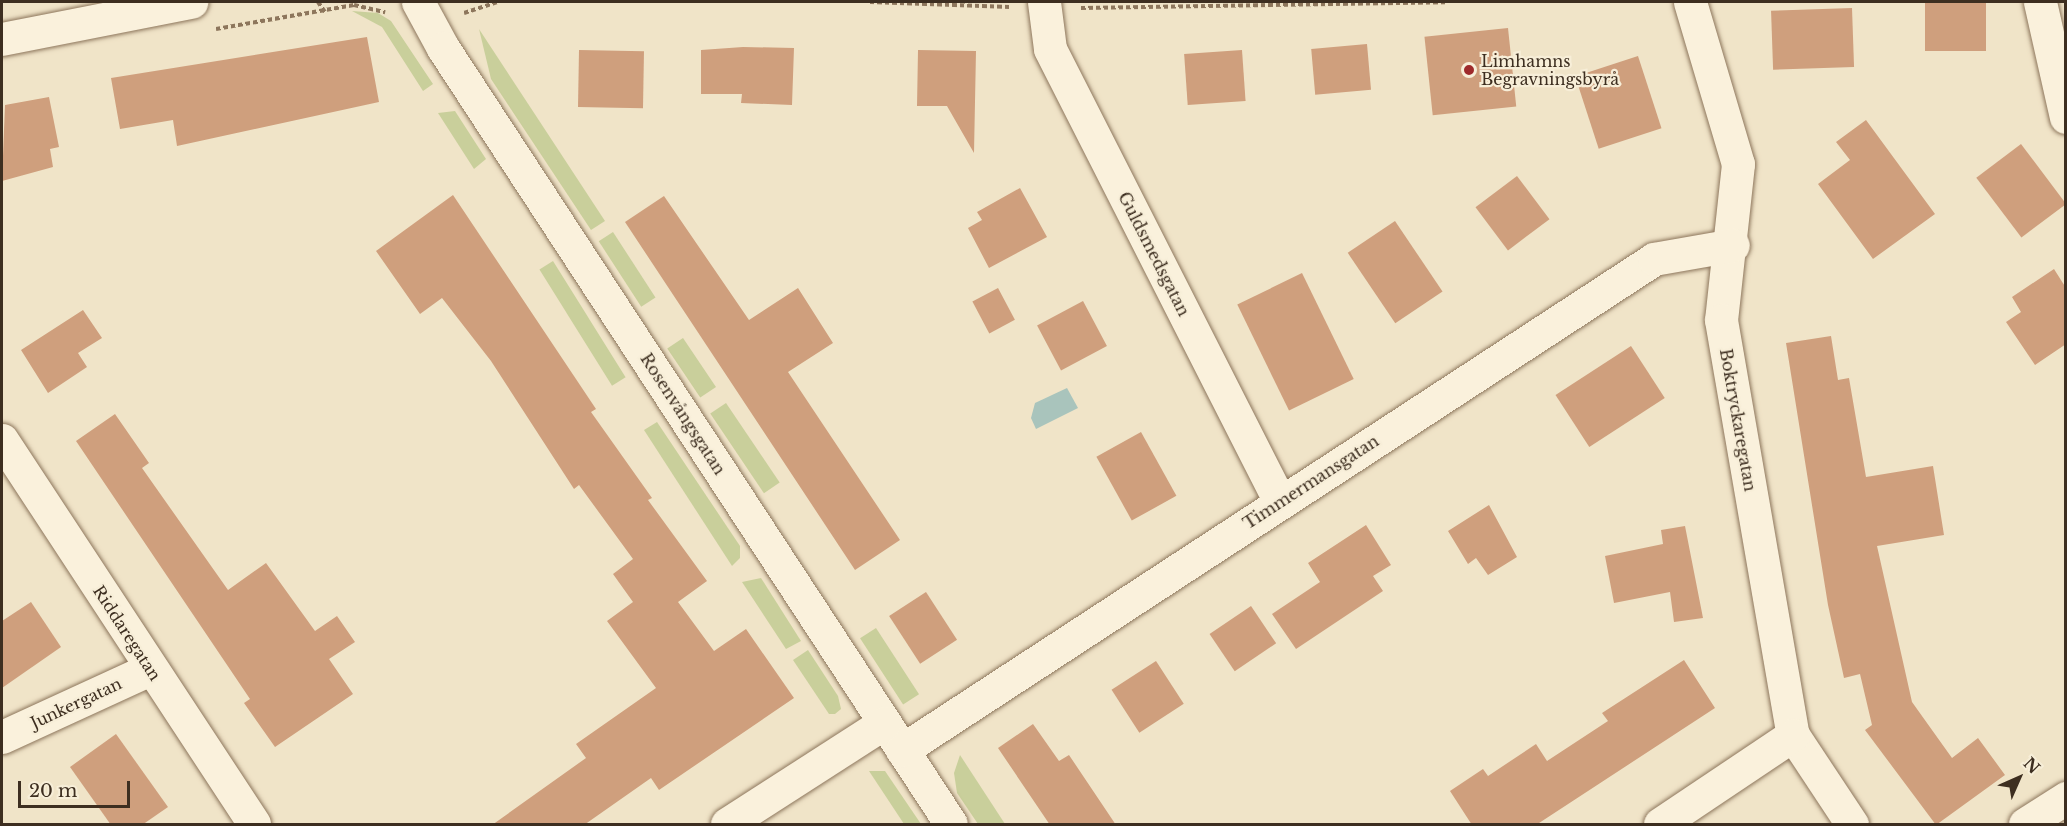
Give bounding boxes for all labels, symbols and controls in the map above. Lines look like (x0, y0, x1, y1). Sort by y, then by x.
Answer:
place label: Limhamns Begravningsbyrå (1481, 51, 1619, 89)
marker: Limhamns Begravningsbyrå (1462, 63, 1476, 77)
street label: Guldsmedsgatan (1114, 189, 1194, 319)
street label: Boktryckaregatan (1716, 347, 1760, 493)
street label: Rosenvångsgatan (637, 350, 729, 478)
street label: Timmermansgatan (1240, 431, 1382, 533)
street label: Riddaregatan (89, 582, 165, 684)
street label: Junkergatan (27, 674, 125, 732)
north arrow (1989, 748, 2049, 808)
text: N (2019, 753, 2044, 778)
scale bar (21, 769, 134, 807)
text: 20 m (29, 780, 77, 802)

